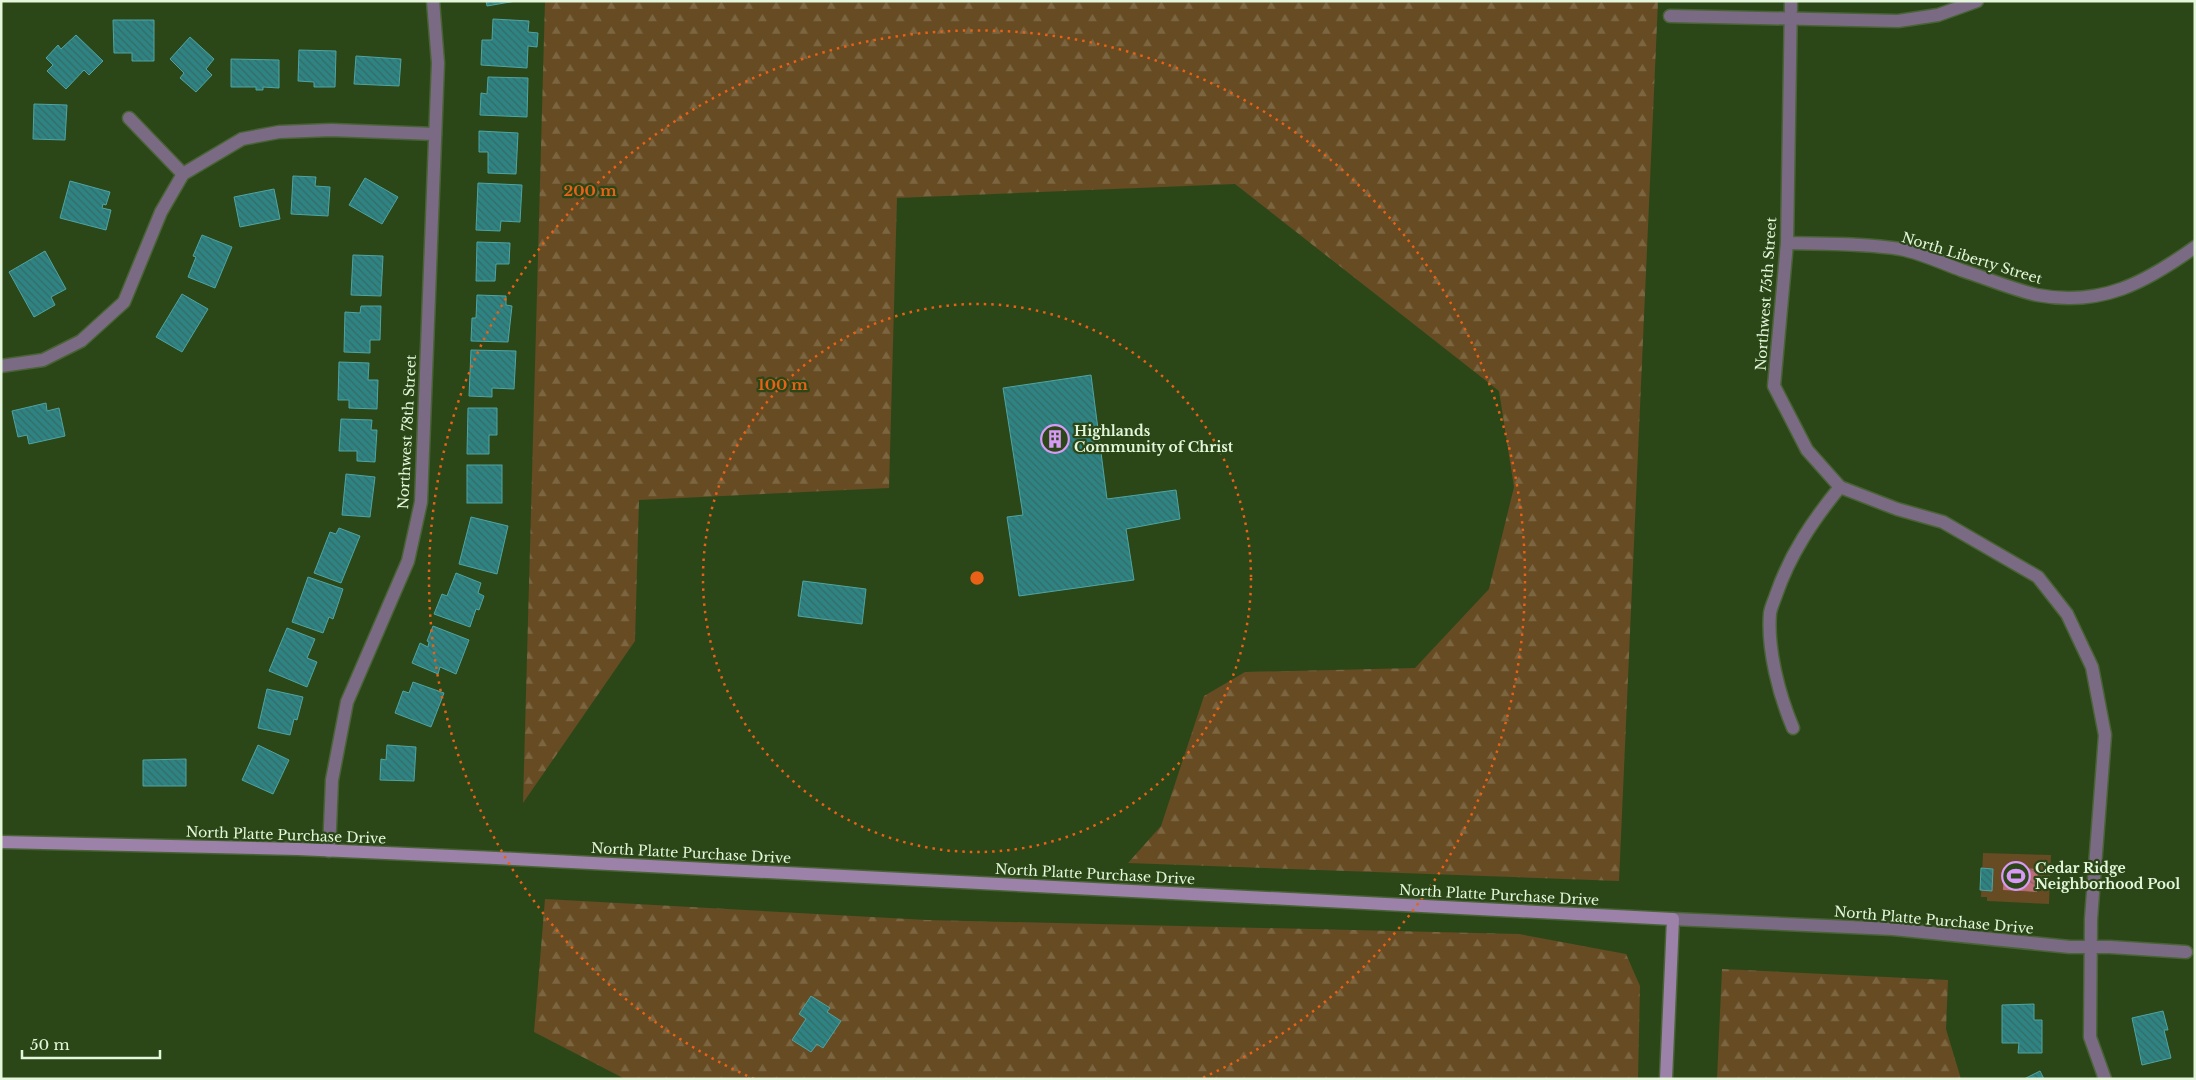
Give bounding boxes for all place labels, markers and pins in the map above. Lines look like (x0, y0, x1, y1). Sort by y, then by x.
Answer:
place label: Highlands Community of Christ (1074, 422, 1234, 456)
building icon: Highlands Community of Christ (1040, 424, 1070, 454)
centre of rings (968, 569, 986, 587)
place label: Cedar Ridge Neighborhood Pool (2035, 859, 2180, 893)
sports icon: Cedar Ridge Neighborhood Pool (2001, 861, 2031, 891)

